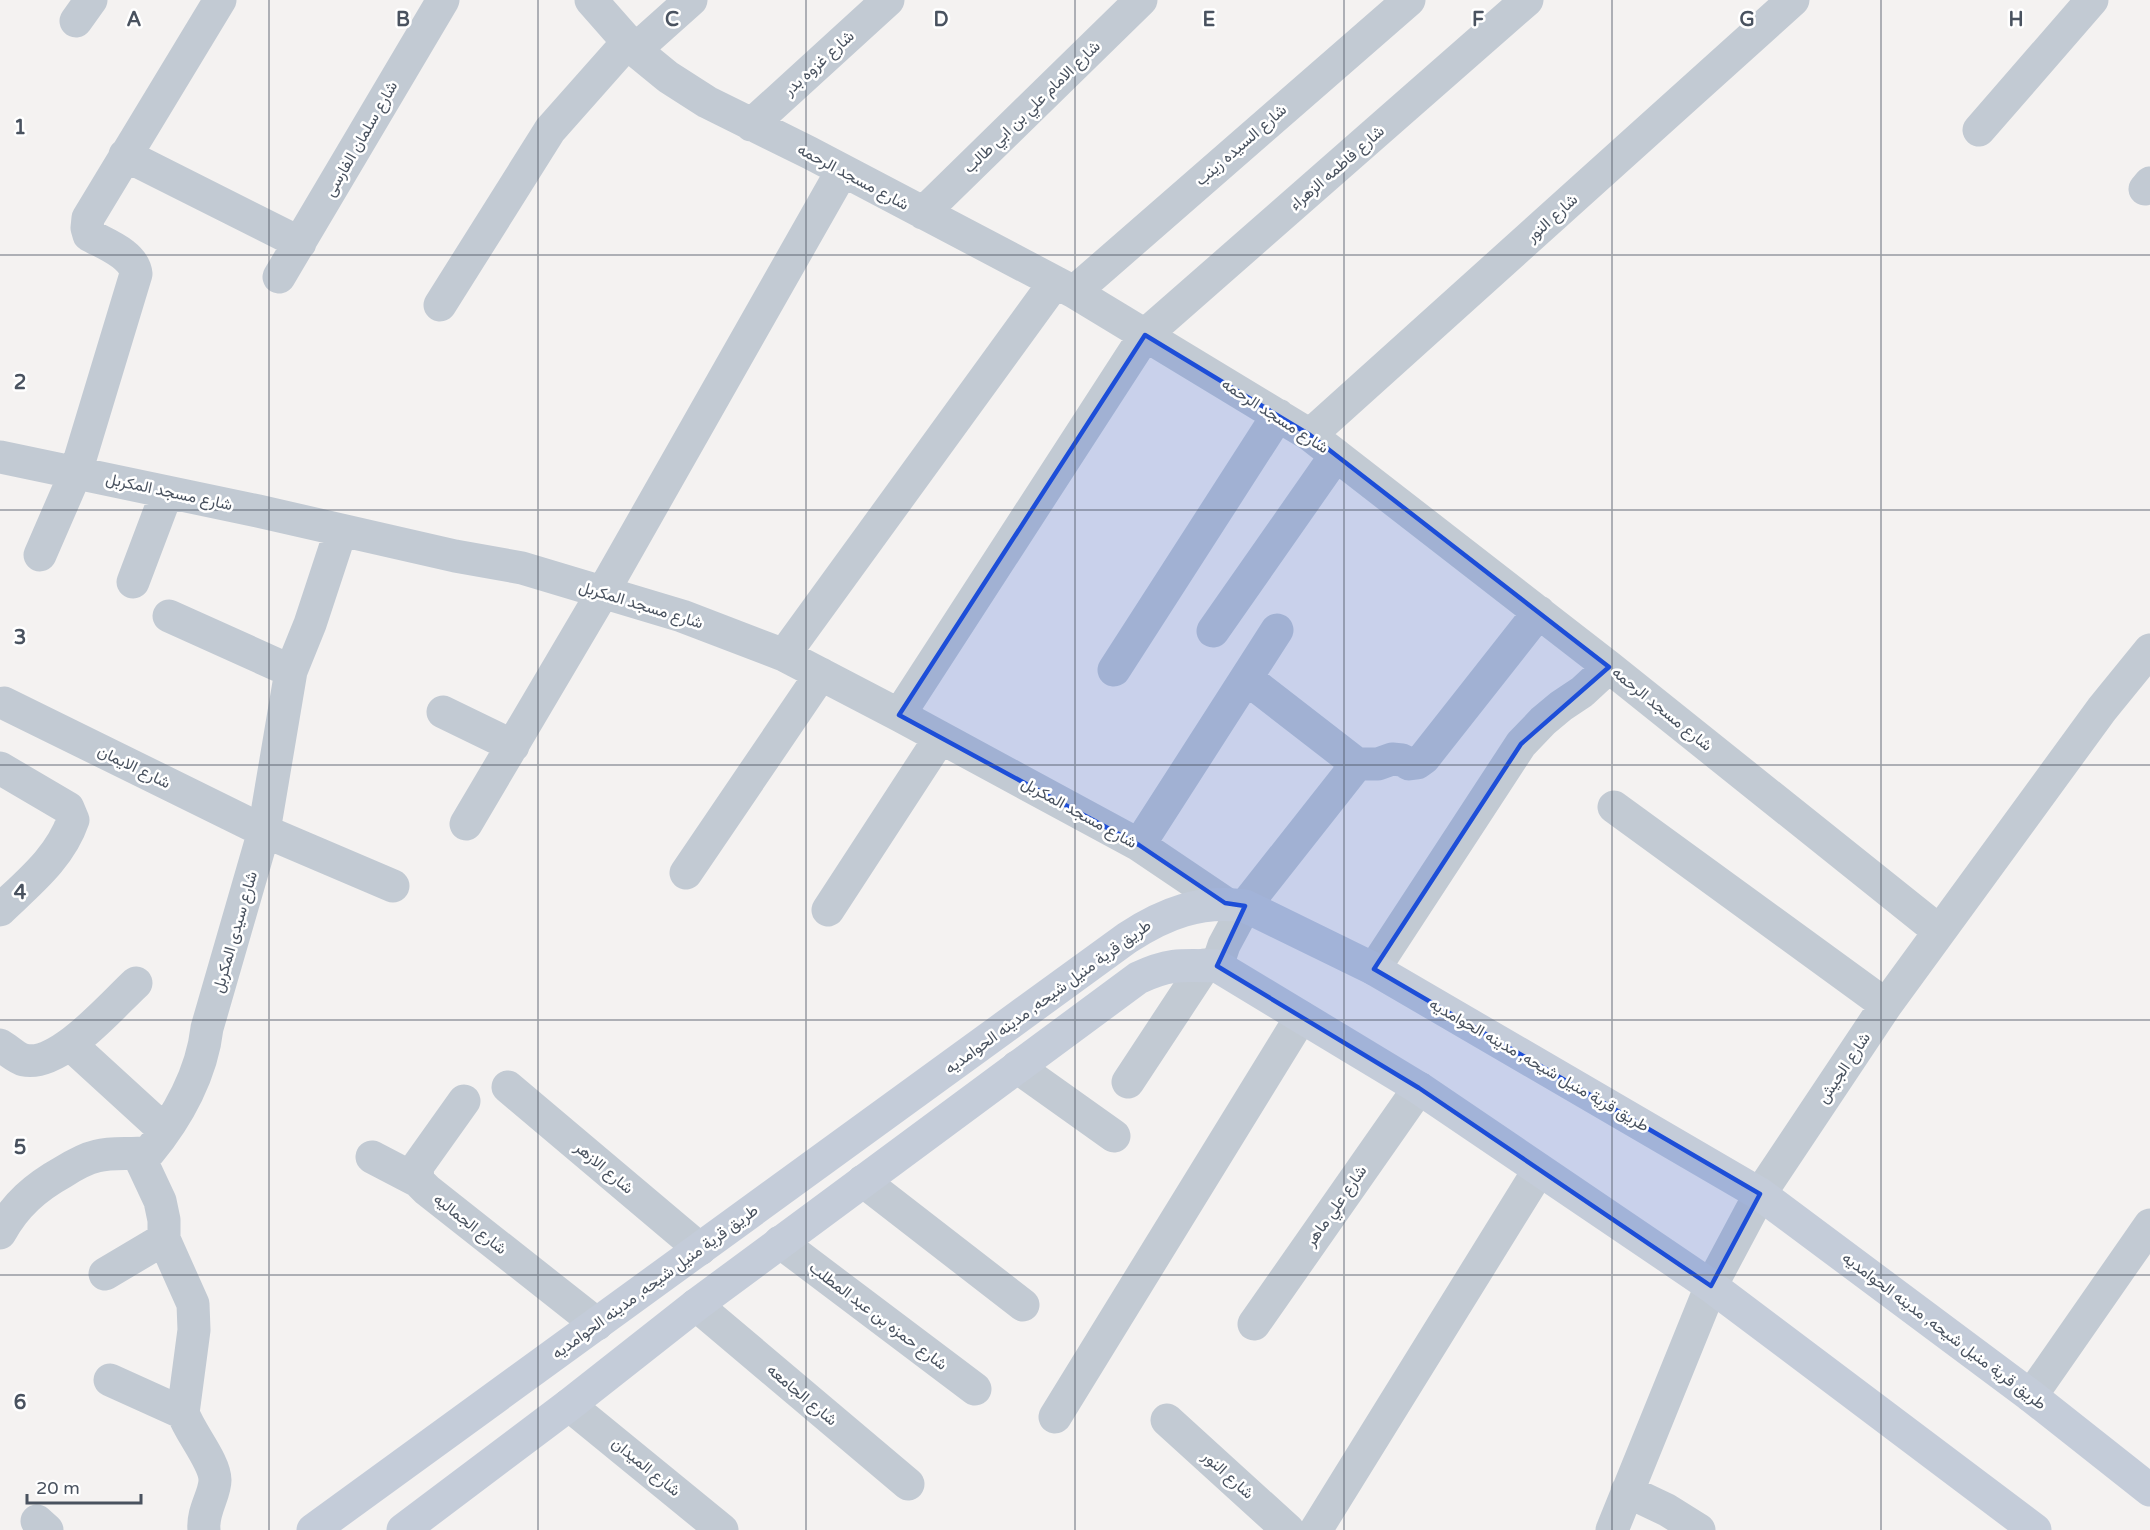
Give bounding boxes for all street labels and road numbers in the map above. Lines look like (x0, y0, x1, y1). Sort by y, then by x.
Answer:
street label: شارع غزوه بدر (779, 26, 859, 101)
street label: شارع الامام علي بن ابي طالب (959, 36, 1107, 180)
street label: شارع سلمان الفارسى (320, 78, 403, 201)
street label: شارع السيده زينب (1191, 100, 1292, 191)
street label: شارع فاطمه الزهراء (1285, 121, 1389, 216)
street label: شارع مسجد الرحمه (793, 139, 912, 216)
street label: شارع النور (1521, 190, 1583, 248)
street label: شارع مسجد الرحمه (1217, 374, 1332, 459)
street label: شارع مسجد المكربل (104, 469, 234, 516)
street label: شارع مسجد المكربل (576, 577, 706, 634)
street label: شارع مسجد الرحمه (1607, 662, 1716, 756)
street label: شارع الايمان (94, 741, 174, 794)
street label: شارع مسجد المكربل (1017, 773, 1140, 854)
street label: شارع سيدى المكربل (208, 869, 263, 995)
street label: طريق قرية منيل شيحه, مدينه الحوامديه (941, 915, 1155, 1079)
street label: طريق قرية منيل شيحه, مدينه الحوامديه (1426, 994, 1652, 1136)
street label: شارع الجيش (1813, 1029, 1876, 1108)
street label: شارع الازهر (569, 1137, 637, 1199)
street label: شارع علي ماهر (1300, 1162, 1374, 1253)
street label: شارع الجماليه (429, 1189, 511, 1260)
street label: طريق قرية منيل شيحه, مدينه الحوامديه (548, 1200, 762, 1364)
street label: طريق قرية منيل شيحه, مدينه الحوامديه (1838, 1248, 2050, 1414)
street label: شارع حمزه بن عبد المطلب (804, 1257, 951, 1375)
street label: شارع الجامعه (762, 1360, 841, 1431)
street label: شارع الميدان (607, 1433, 684, 1502)
street label: شارع النور (1197, 1446, 1258, 1504)

